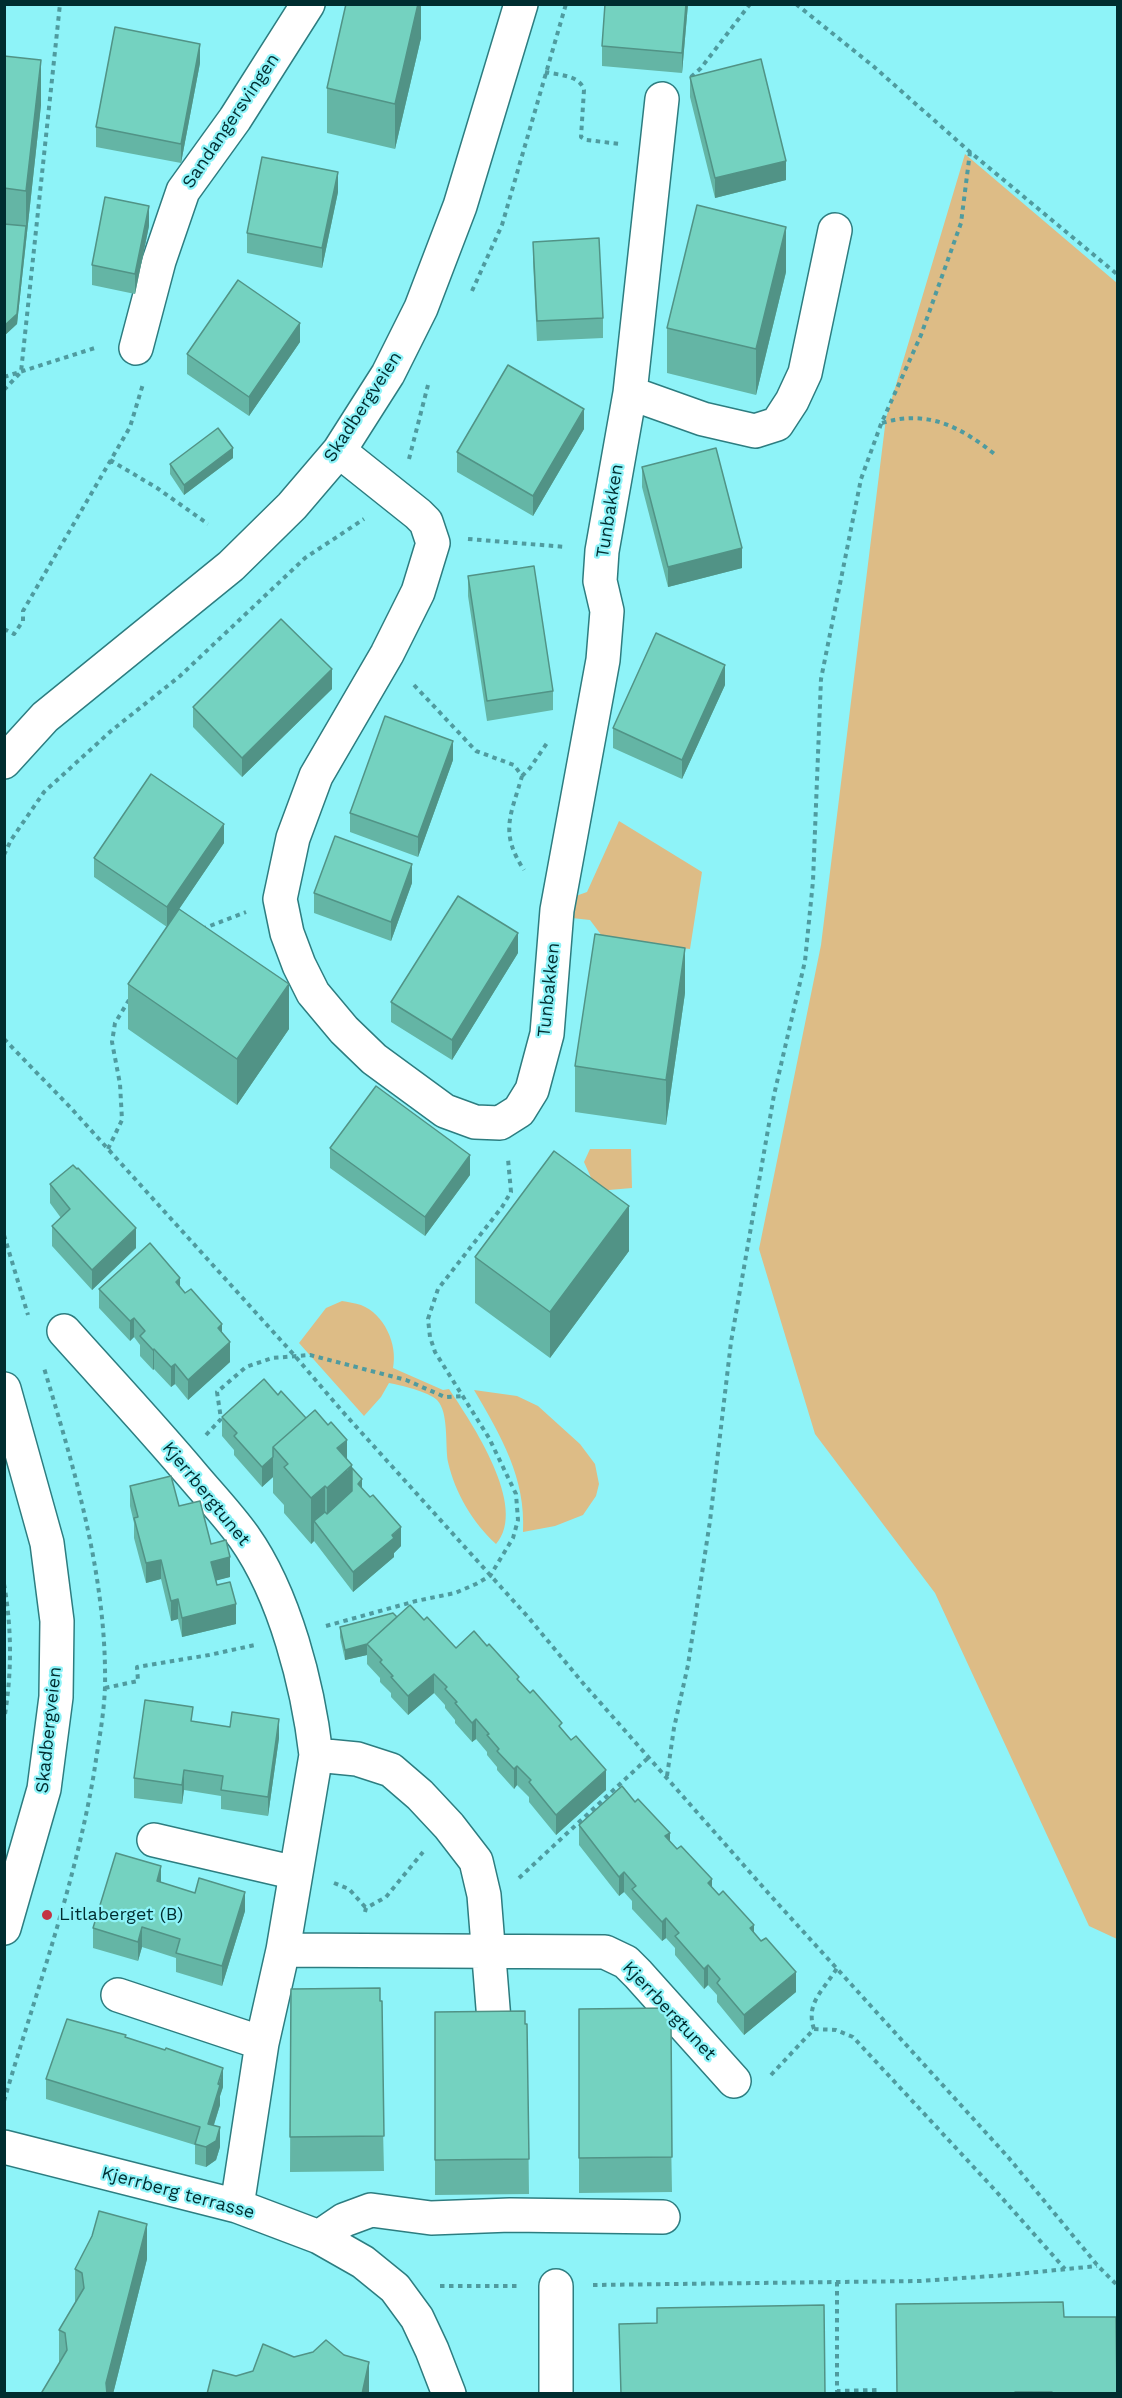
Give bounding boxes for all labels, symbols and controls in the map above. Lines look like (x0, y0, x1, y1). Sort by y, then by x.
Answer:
street label: Sandangersvingen (178, 50, 284, 192)
street label: Skadbergveien (319, 348, 407, 466)
street label: Tunbakken (592, 462, 628, 560)
street label: Tunbakken (533, 942, 565, 1038)
street label: Kjerrbergtunet (158, 1438, 254, 1550)
street label: Skadbergveien (32, 1666, 66, 1794)
place label: Litlaberget (B) (59, 1904, 183, 1926)
marker: Litlaberget (B) (40, 1908, 54, 1922)
street label: Kjerrbergtunet (618, 1957, 720, 2065)
street label: Kjerrberg terrasse (99, 2162, 257, 2224)

